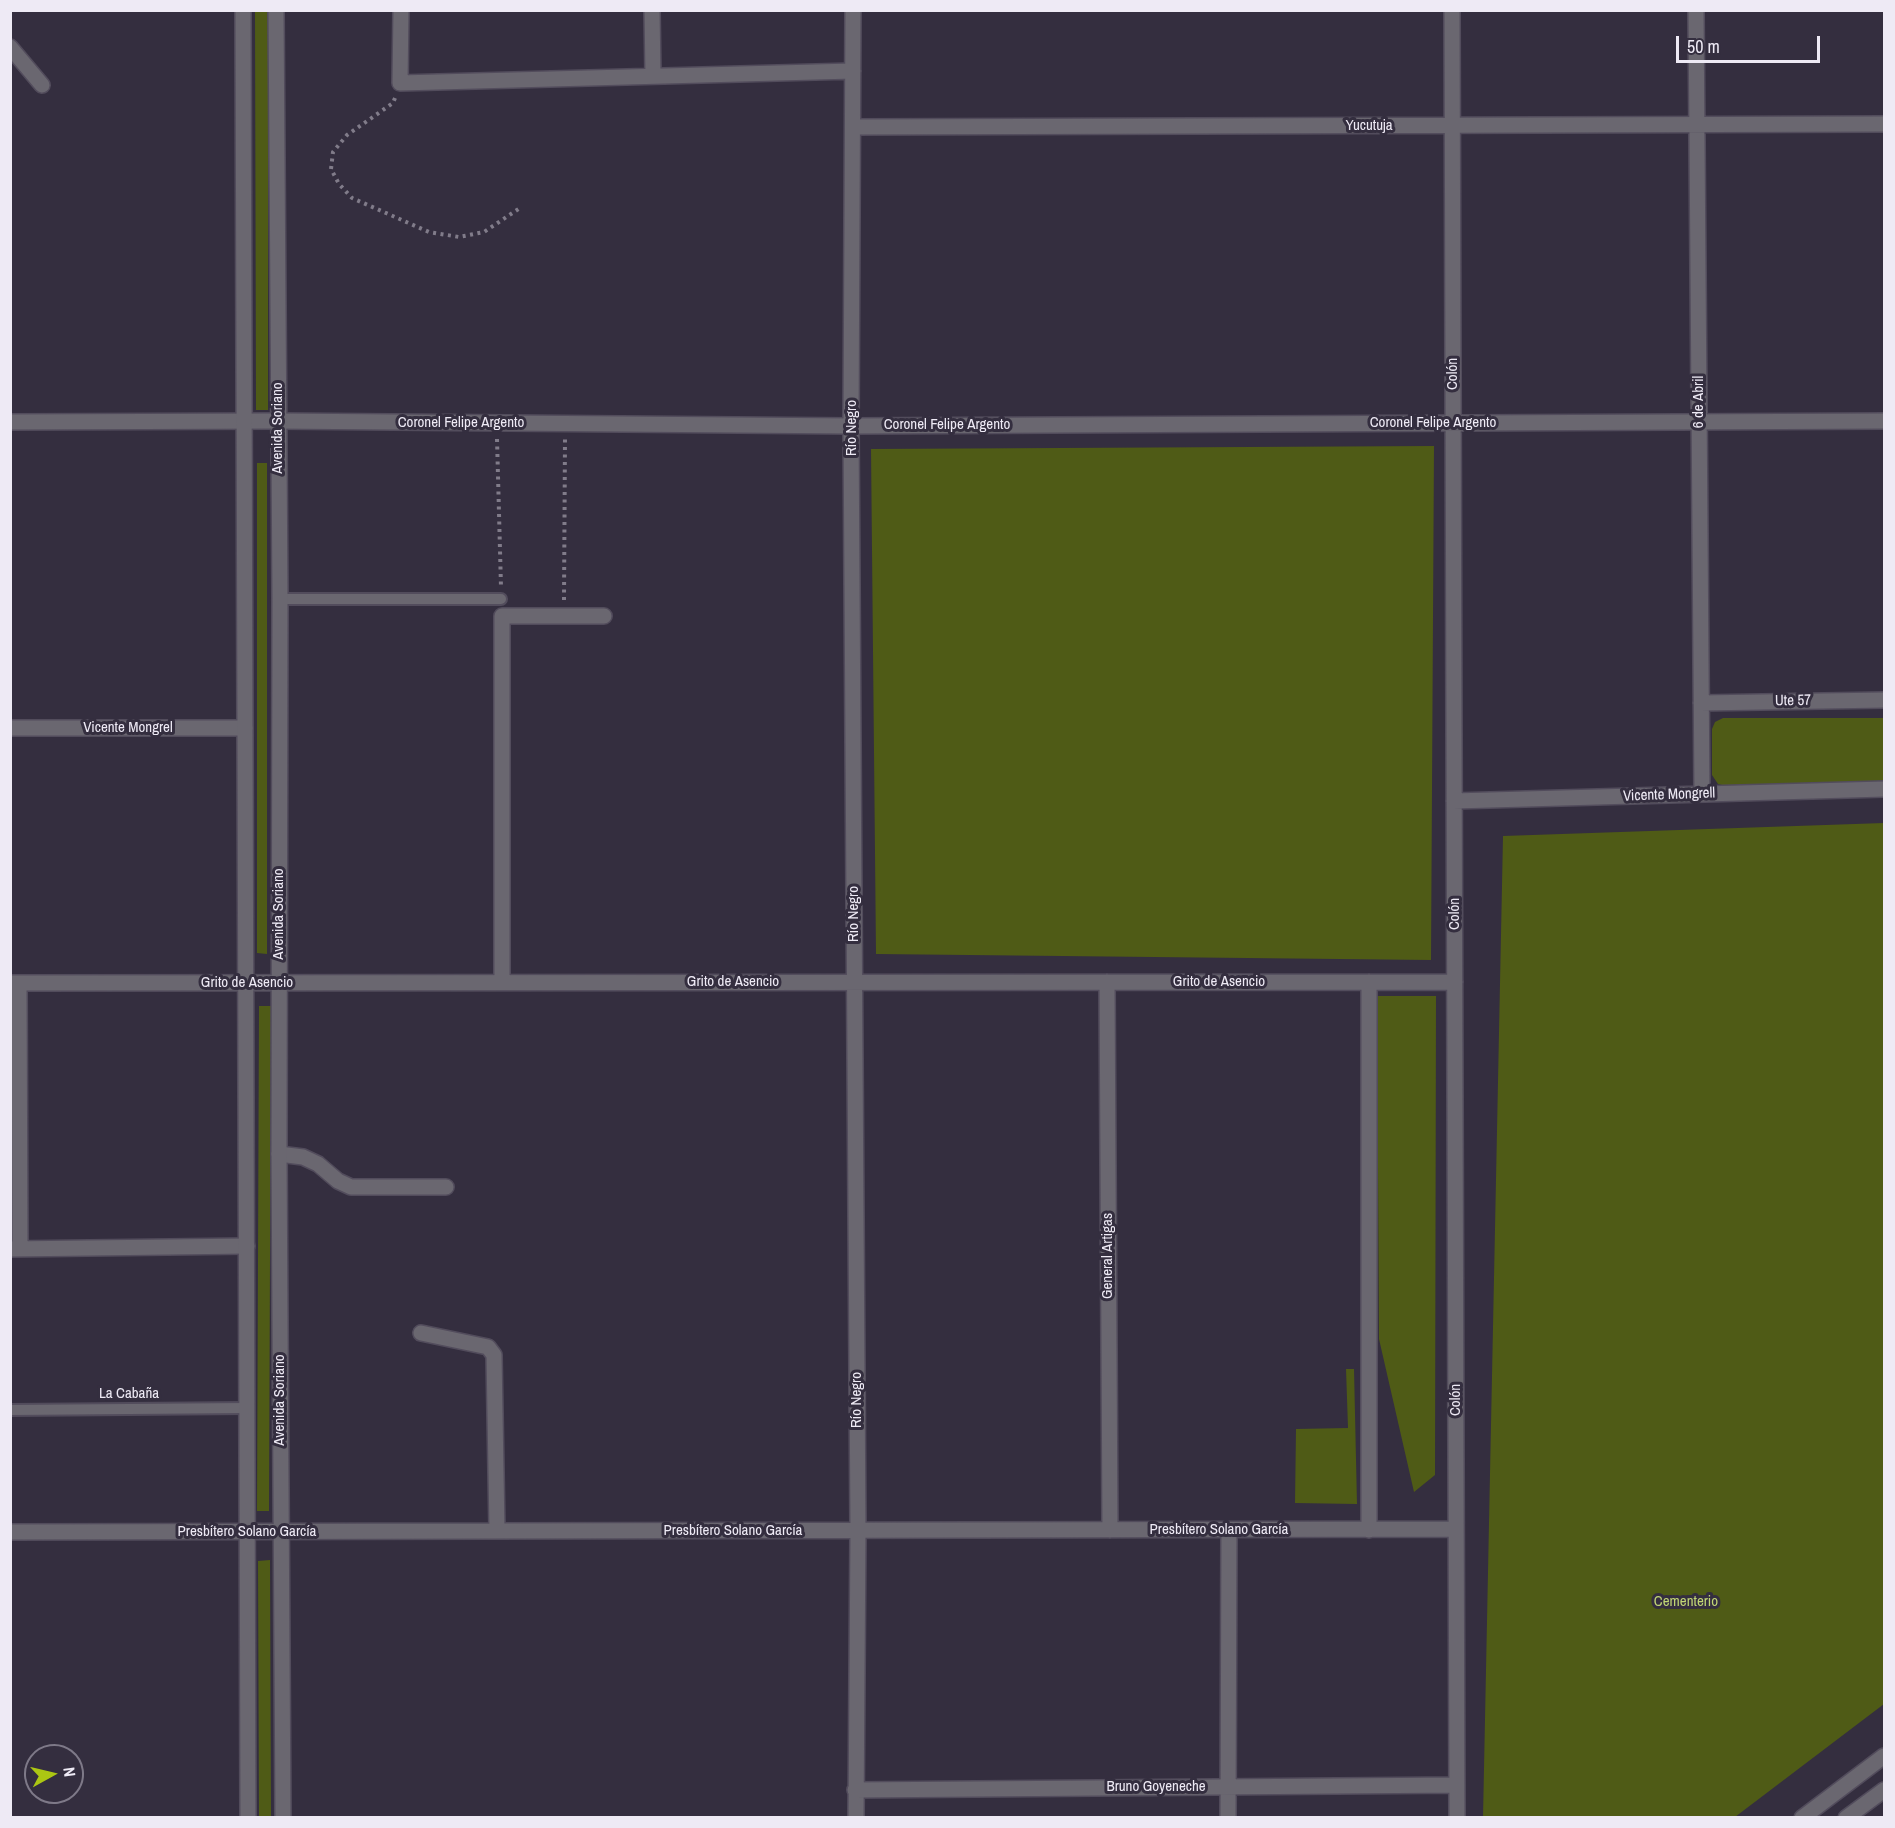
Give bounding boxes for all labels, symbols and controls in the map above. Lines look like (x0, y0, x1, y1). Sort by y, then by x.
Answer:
scale bar (1679, 24, 1823, 62)
text: 50 m (1687, 34, 1720, 59)
street label: Yucutuja (1345, 117, 1393, 135)
street label: Colón (1444, 358, 1462, 390)
street label: 6 de Abril (1690, 376, 1708, 428)
street label: Avenida Soriano (269, 382, 287, 474)
street label: Río Negro (843, 400, 861, 456)
street label: Coronel Felipe Argento (398, 414, 524, 432)
street label: Coronel Felipe Argento (1370, 414, 1496, 432)
street label: Coronel Felipe Argento (884, 416, 1010, 434)
street label: Ute 57 (1775, 692, 1811, 710)
street label: Vicente Mongrel (83, 719, 173, 737)
street label: Vicente Mongrell (1623, 784, 1715, 806)
street label: Avenida Soriano (270, 868, 288, 960)
street label: Río Negro (845, 886, 863, 942)
street label: Colón (1446, 898, 1464, 930)
street label: Grito de Asencio (687, 973, 779, 991)
street label: Grito de Asencio (1173, 973, 1265, 991)
street label: Grito de Asencio (201, 974, 293, 992)
street label: General Artigas (1099, 1213, 1117, 1299)
street label: Avenida Soriano (271, 1354, 289, 1446)
street label: Río Negro (848, 1372, 866, 1428)
street label: Colón (1447, 1384, 1465, 1416)
street label: La Cabaña (99, 1385, 159, 1403)
street label: Presbítero Solano García (1150, 1521, 1288, 1539)
street label: Presbítero Solano García (664, 1522, 802, 1540)
street label: Presbítero Solano García (178, 1523, 316, 1541)
park label: Cementerio (1654, 1593, 1718, 1611)
north arrow (24, 1744, 84, 1804)
text: N (58, 1766, 81, 1778)
street label: Bruno Goyeneche (1106, 1778, 1206, 1796)

